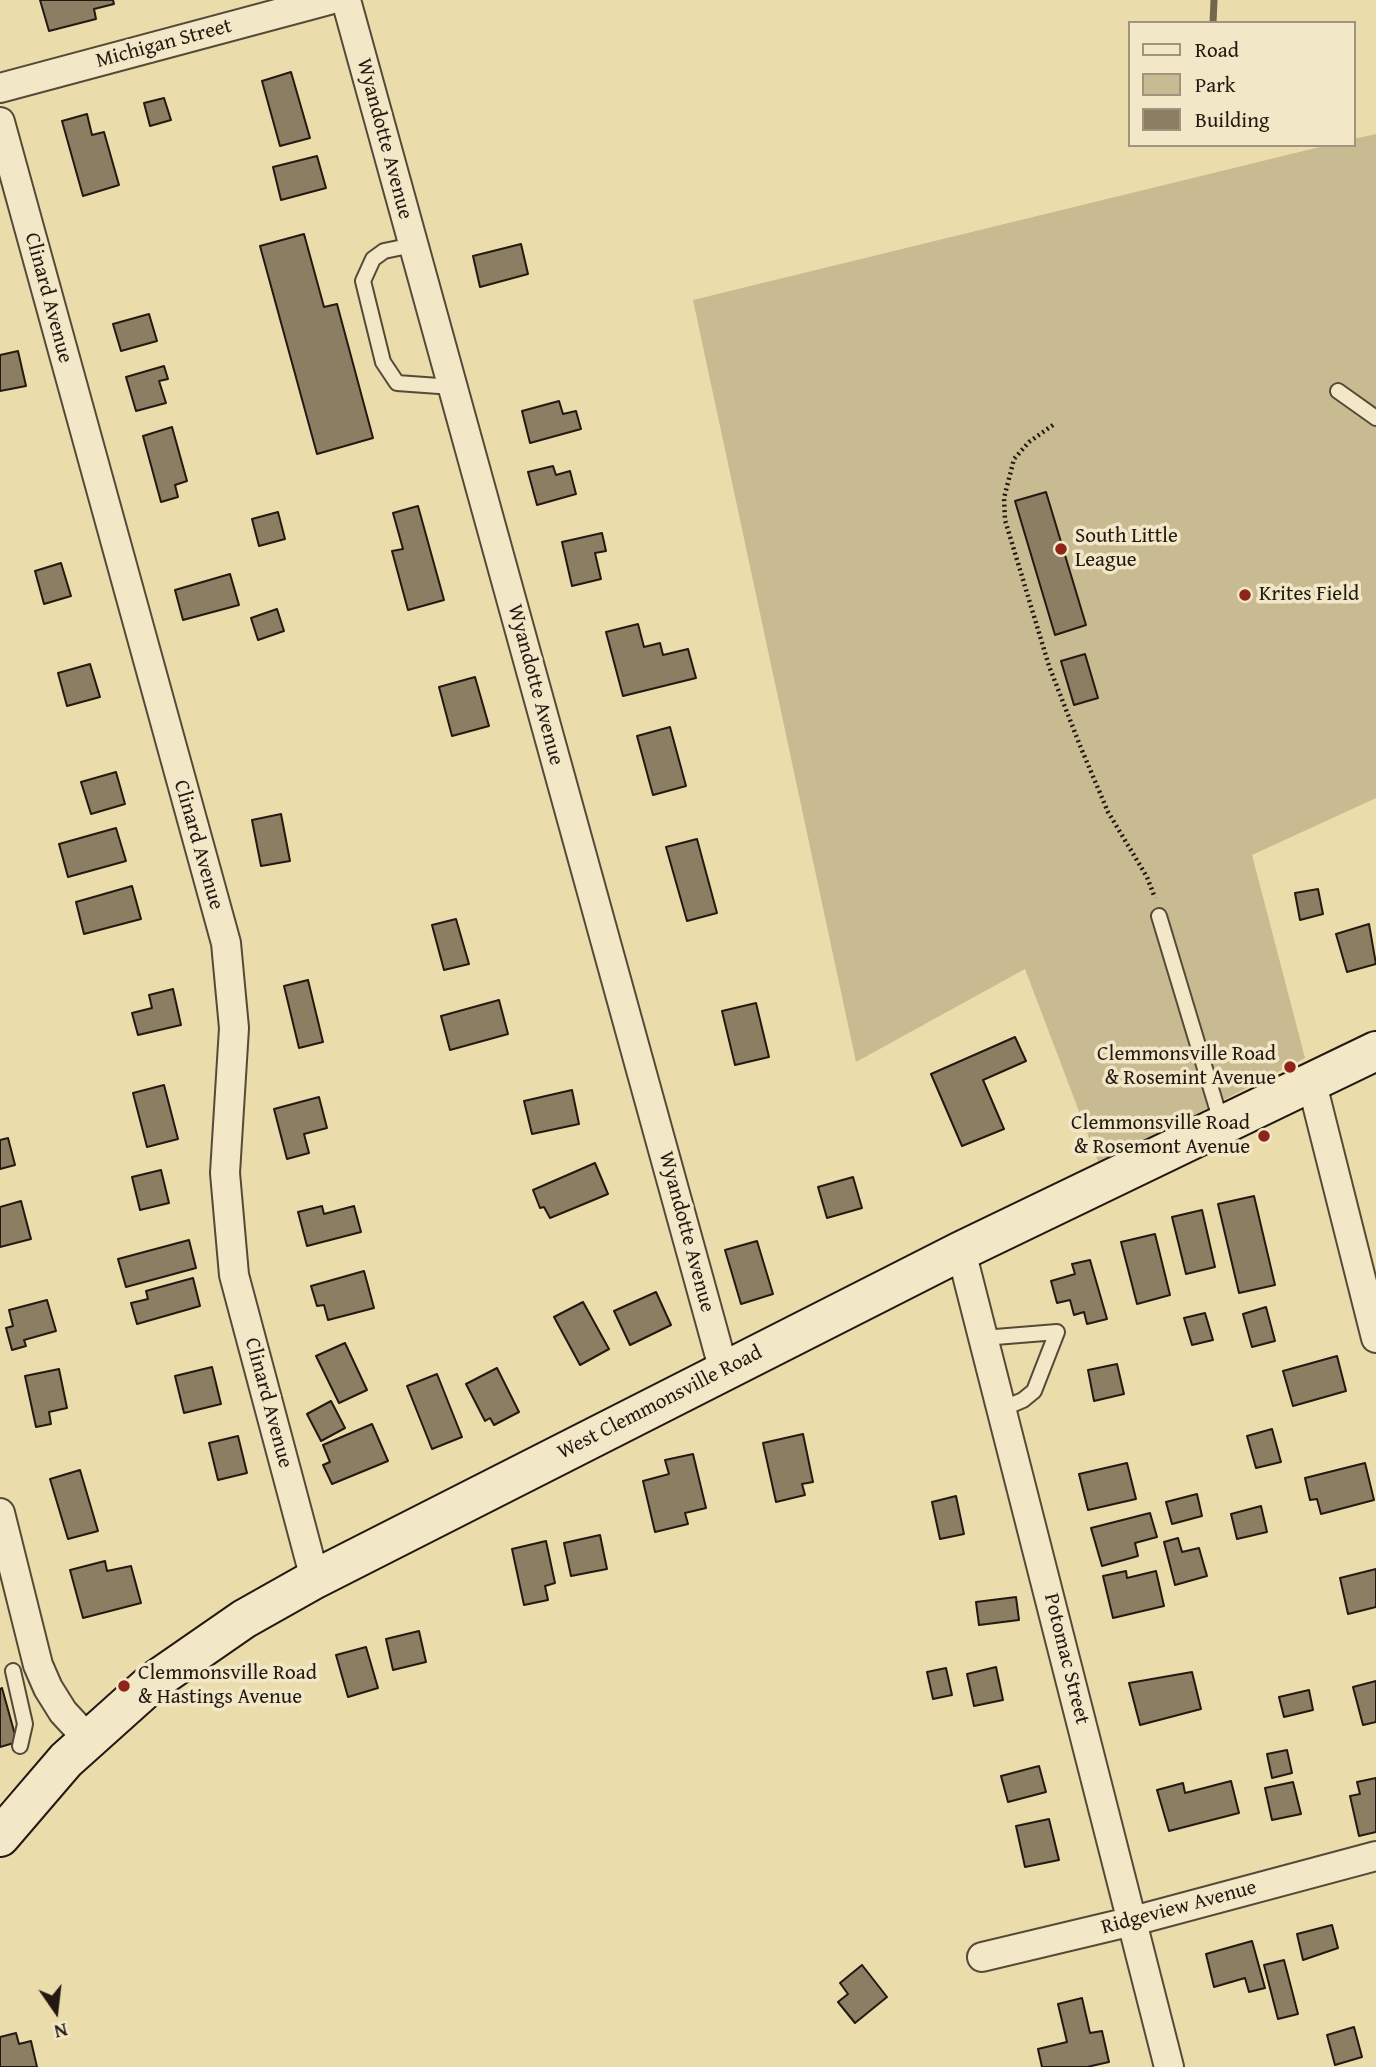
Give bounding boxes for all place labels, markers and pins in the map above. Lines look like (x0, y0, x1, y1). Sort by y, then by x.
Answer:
place label: South Little League (1075, 524, 1178, 574)
marker: South Little League (1053, 541, 1069, 557)
place label: Krites Field (1259, 582, 1359, 608)
marker: Krites Field (1237, 587, 1253, 603)
place label: Clemmonsville Road & Rosemint Avenue (1097, 1042, 1276, 1092)
marker: Clemmonsville Road & Rosemint Avenue (1282, 1059, 1298, 1075)
place label: Clemmonsville Road & Rosemont Avenue (1071, 1111, 1250, 1161)
marker: Clemmonsville Road & Rosemont Avenue (1256, 1128, 1272, 1144)
place label: Clemmonsville Road & Hastings Avenue (138, 1661, 317, 1711)
marker: Clemmonsville Road & Hastings Avenue (116, 1678, 132, 1694)

